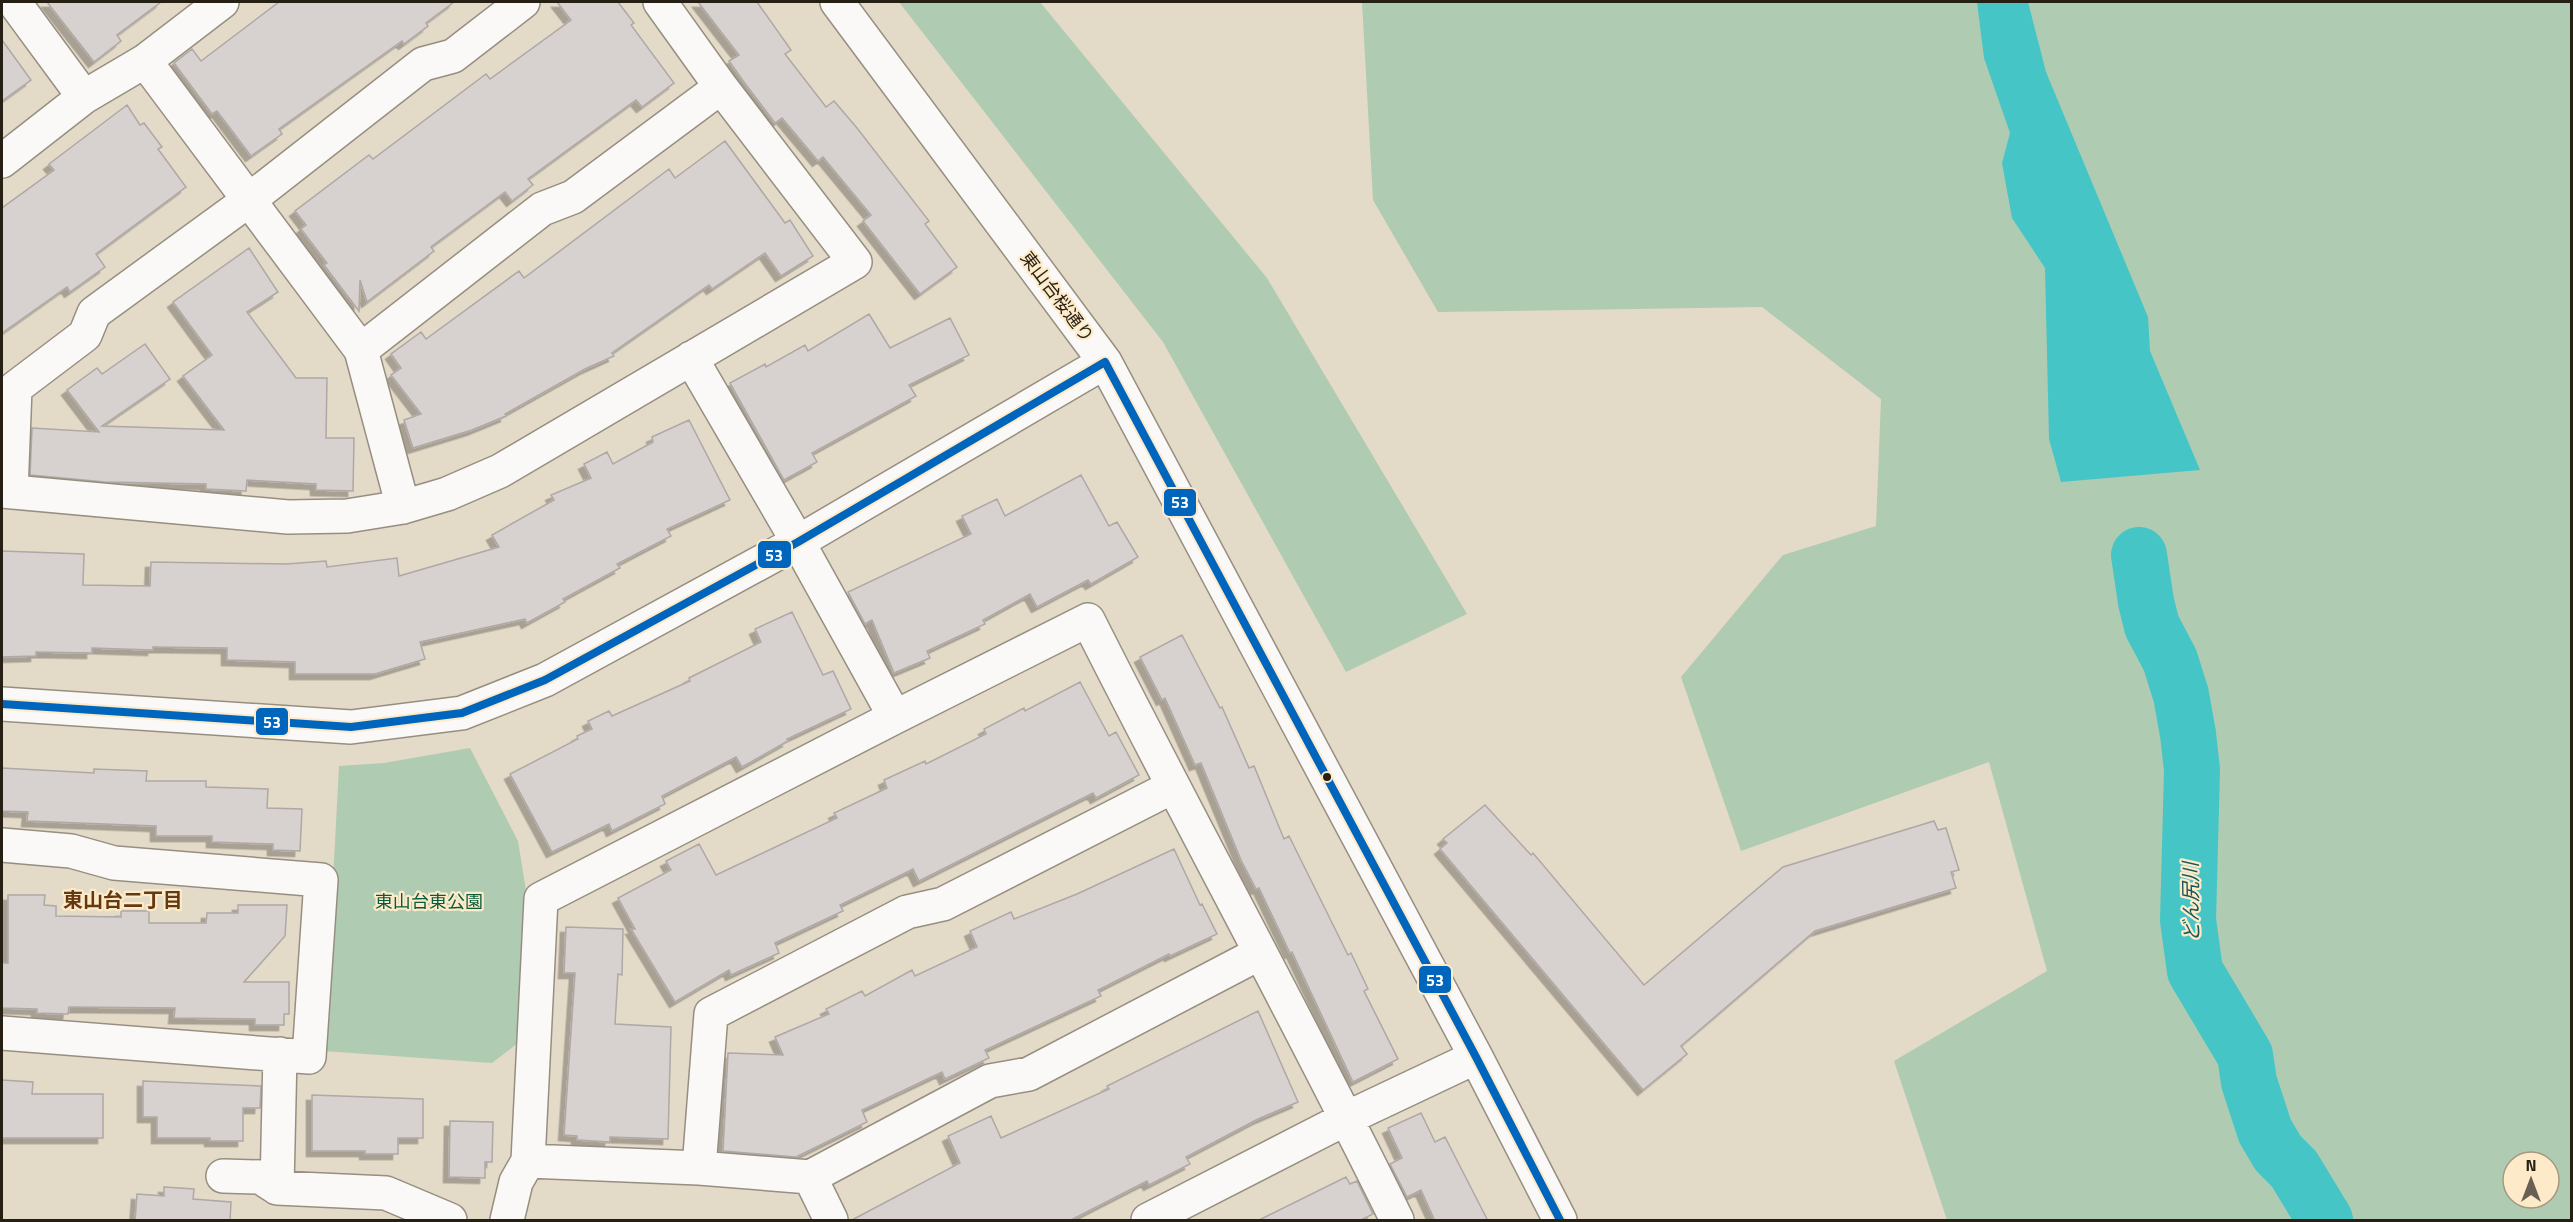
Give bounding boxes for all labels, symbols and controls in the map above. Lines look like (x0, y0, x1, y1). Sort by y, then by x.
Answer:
street label: 東山台桜通り (1014, 245, 1101, 348)
line badge: 53 (1163, 488, 1197, 517)
text: 53 (1171, 490, 1189, 514)
line badge: 53 (757, 540, 792, 569)
text: 53 (765, 543, 783, 567)
line badge: 53 (255, 707, 289, 736)
text: 53 (263, 710, 281, 734)
unlabelled marker (1321, 771, 1333, 783)
water label: どん尻川 (2174, 860, 2207, 942)
district label: 東山台二丁目 (63, 884, 183, 915)
park label: 東山台東公園 (375, 888, 483, 915)
line badge: 53 (1418, 965, 1452, 994)
text: 53 (1426, 968, 1444, 992)
north arrow (2501, 1150, 2561, 1210)
text: N (2525, 1153, 2537, 1177)

